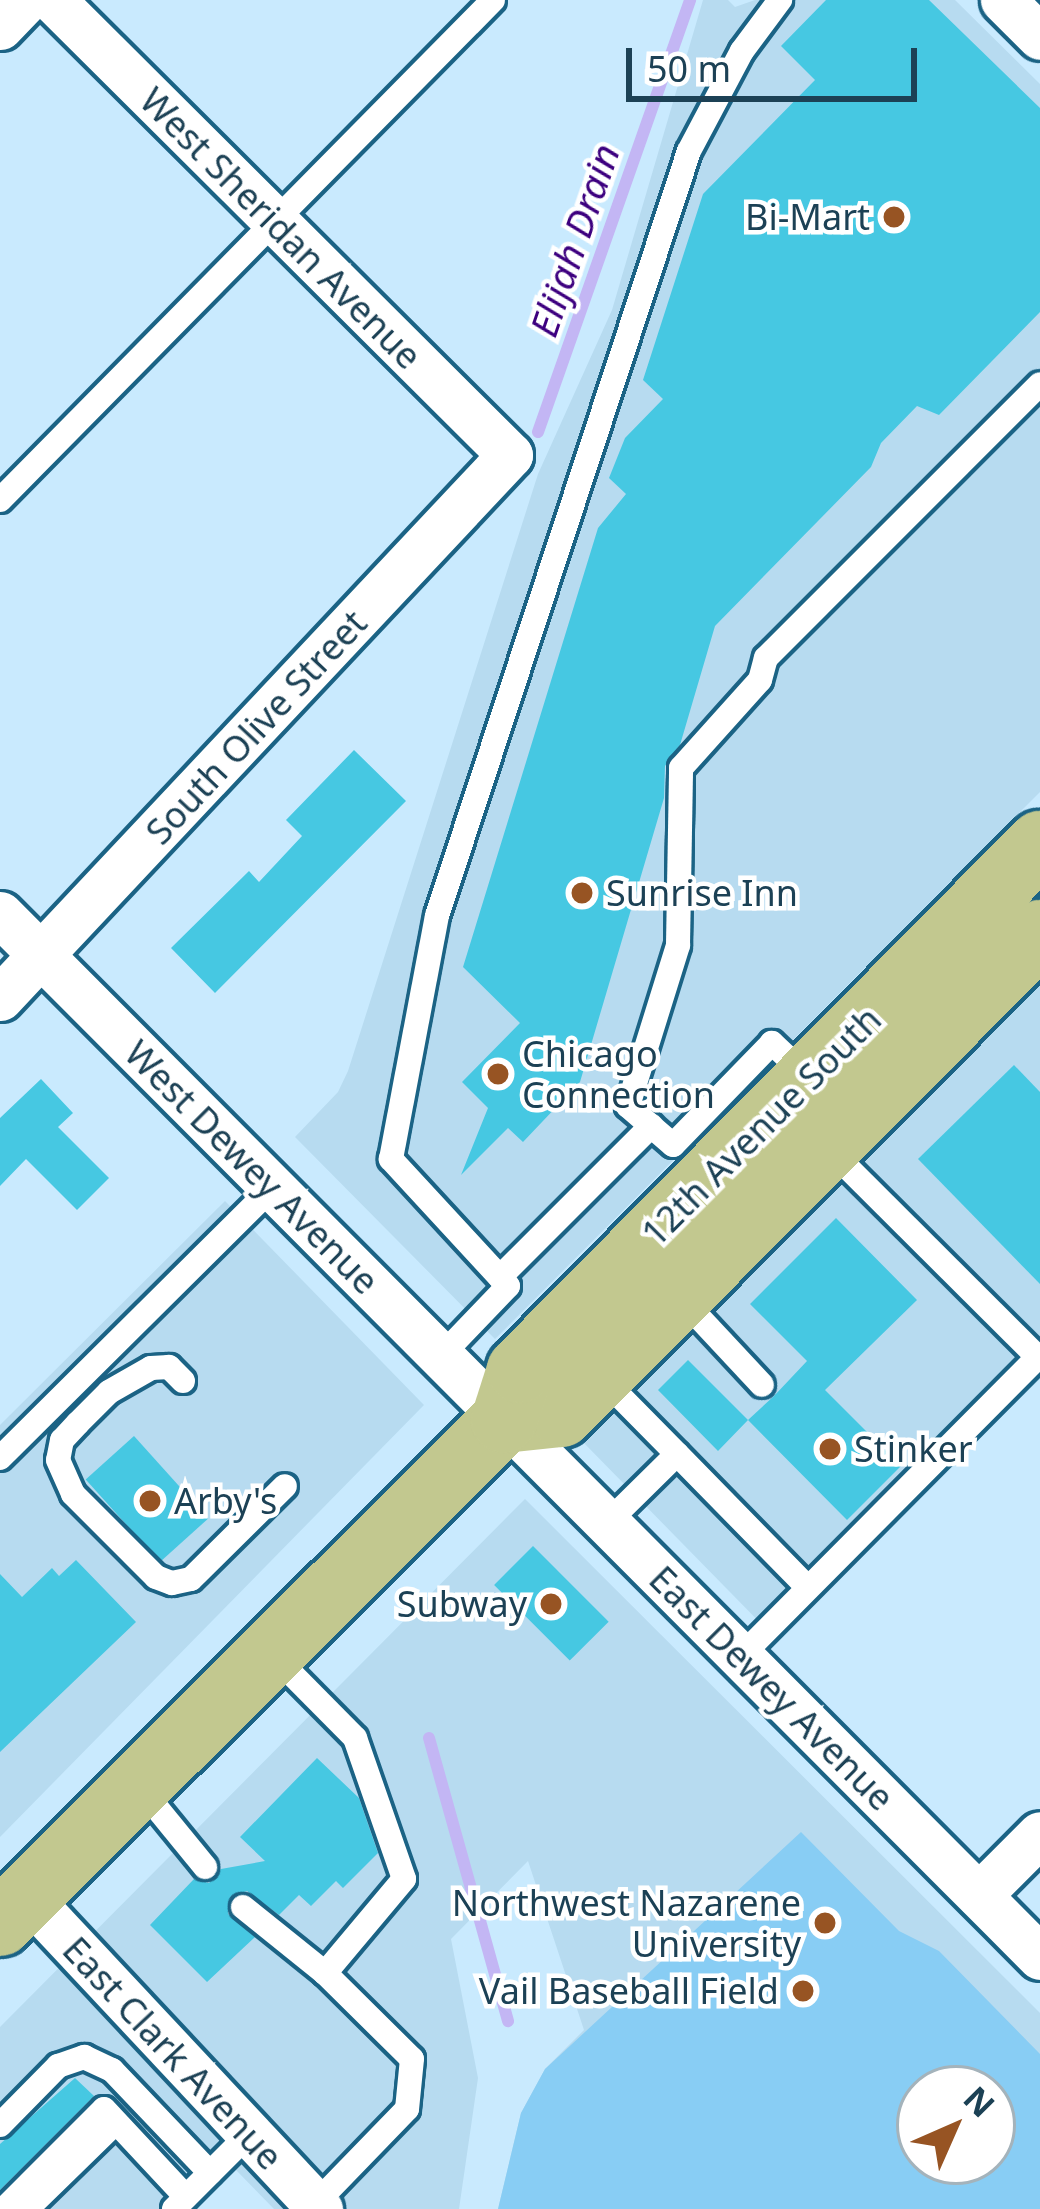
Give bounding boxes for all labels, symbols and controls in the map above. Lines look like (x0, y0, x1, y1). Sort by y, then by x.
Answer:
scale bar (632, 24, 923, 98)
text: 50 m (647, 44, 731, 93)
street label: West Sheridan Avenue (132, 79, 430, 377)
water label: Elijah Drain (519, 138, 629, 342)
place label: Bi-Mart (745, 195, 870, 239)
marker: Bi-Mart (881, 204, 907, 230)
street label: South Olive Street (137, 601, 375, 853)
place label: Sunrise Inn (606, 871, 798, 915)
marker: Sunrise Inn (569, 880, 595, 906)
street label: 12th Avenue South (632, 997, 890, 1255)
street label: West Dewey Avenue (116, 1031, 388, 1303)
place label: Chicago Connection (522, 1031, 715, 1116)
marker: Chicago Connection (485, 1061, 511, 1087)
place label: Stinker (854, 1427, 973, 1471)
marker: Stinker (817, 1436, 843, 1462)
place label: Arby's (174, 1479, 277, 1523)
marker: Arby's (137, 1488, 163, 1514)
street label: East Dewey Avenue (641, 1557, 903, 1819)
place label: Subway (397, 1582, 527, 1626)
marker: Subway (538, 1591, 564, 1617)
place label: Northwest Nazarene University (452, 1880, 801, 1965)
marker: Northwest Nazarene University (812, 1910, 838, 1936)
street label: East Clark Avenue (54, 1928, 292, 2178)
place label: Vail Baseball Field (479, 1969, 779, 2013)
marker: Vail Baseball Field (790, 1978, 816, 2004)
north arrow (896, 2065, 1016, 2185)
text: N (954, 2076, 1005, 2127)

